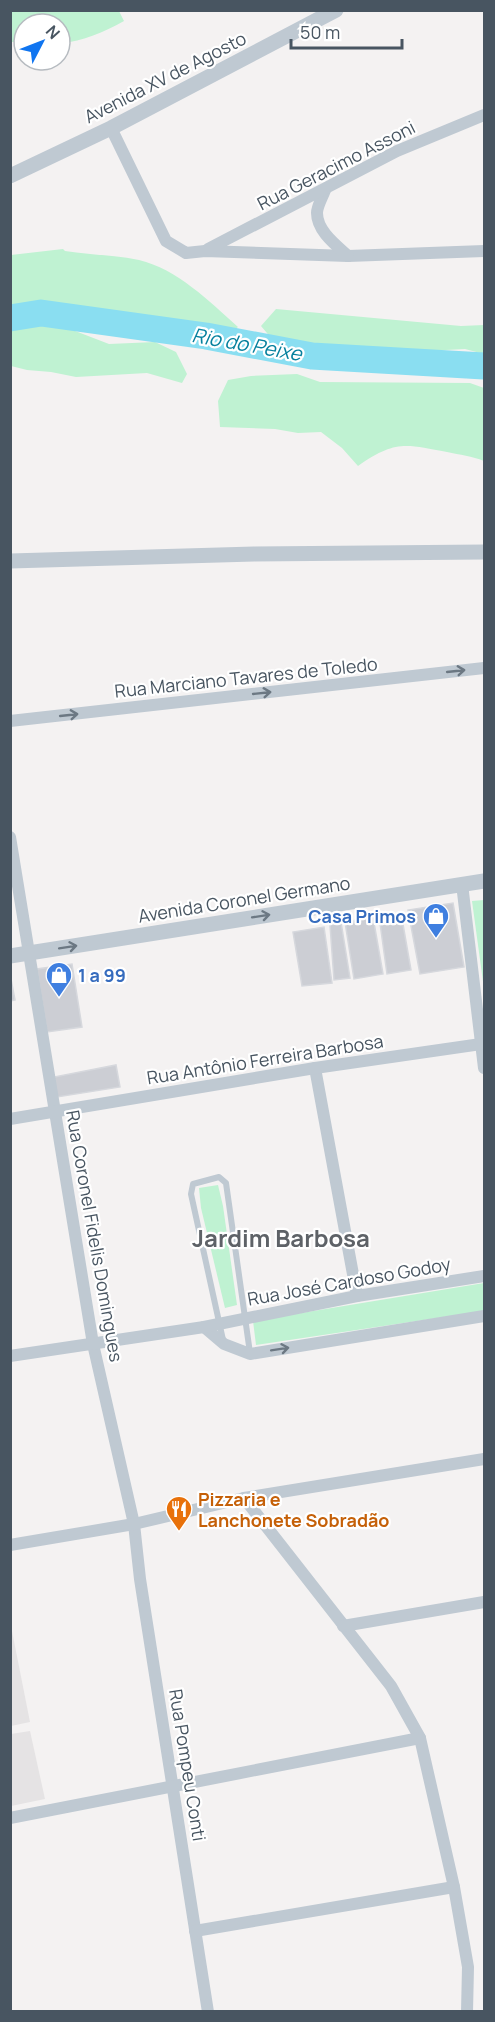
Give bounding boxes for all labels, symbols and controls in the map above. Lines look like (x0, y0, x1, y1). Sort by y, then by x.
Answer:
north arrow (12, 12, 72, 72)
scale bar (291, 12, 402, 50)
text: N (41, 20, 65, 44)
text: 50 m (300, 20, 340, 44)
street label: Avenida XV de Agosto (80, 26, 250, 128)
street label: Rua Geracimo Assoni (253, 115, 419, 215)
water label: Rio do Peixe (190, 321, 305, 367)
street label: Rua Marciano Tavares de Toledo (113, 651, 379, 703)
one-way arrow (446, 666, 466, 677)
one-way arrow (252, 687, 272, 698)
one-way arrow (58, 709, 78, 720)
street label: Avenida Coronel Germano (136, 870, 352, 928)
shop icon: Casa Primos (421, 901, 451, 939)
place label: Casa Primos (308, 904, 416, 928)
one-way arrow (250, 910, 270, 921)
one-way arrow (58, 941, 78, 952)
shop icon: 1 a 99 (44, 960, 74, 998)
place label: 1 a 99 (78, 963, 126, 987)
street label: Rua Antônio Ferreira Barbosa (145, 1028, 385, 1090)
street label: Rua Coronel Fidelis Domingues (61, 1108, 129, 1364)
district label: Jardim Barbosa (192, 1221, 370, 1254)
street label: Rua José Cardoso Godoy (245, 1251, 453, 1311)
one-way arrow (270, 1343, 289, 1354)
place label: Pizzaria e Lanchonete Sobradão (198, 1487, 389, 1532)
restaurant icon: Pizzaria e Lanchonete Sobradão (164, 1494, 194, 1532)
street label: Rua Pompeu Conti (164, 1687, 212, 1843)

